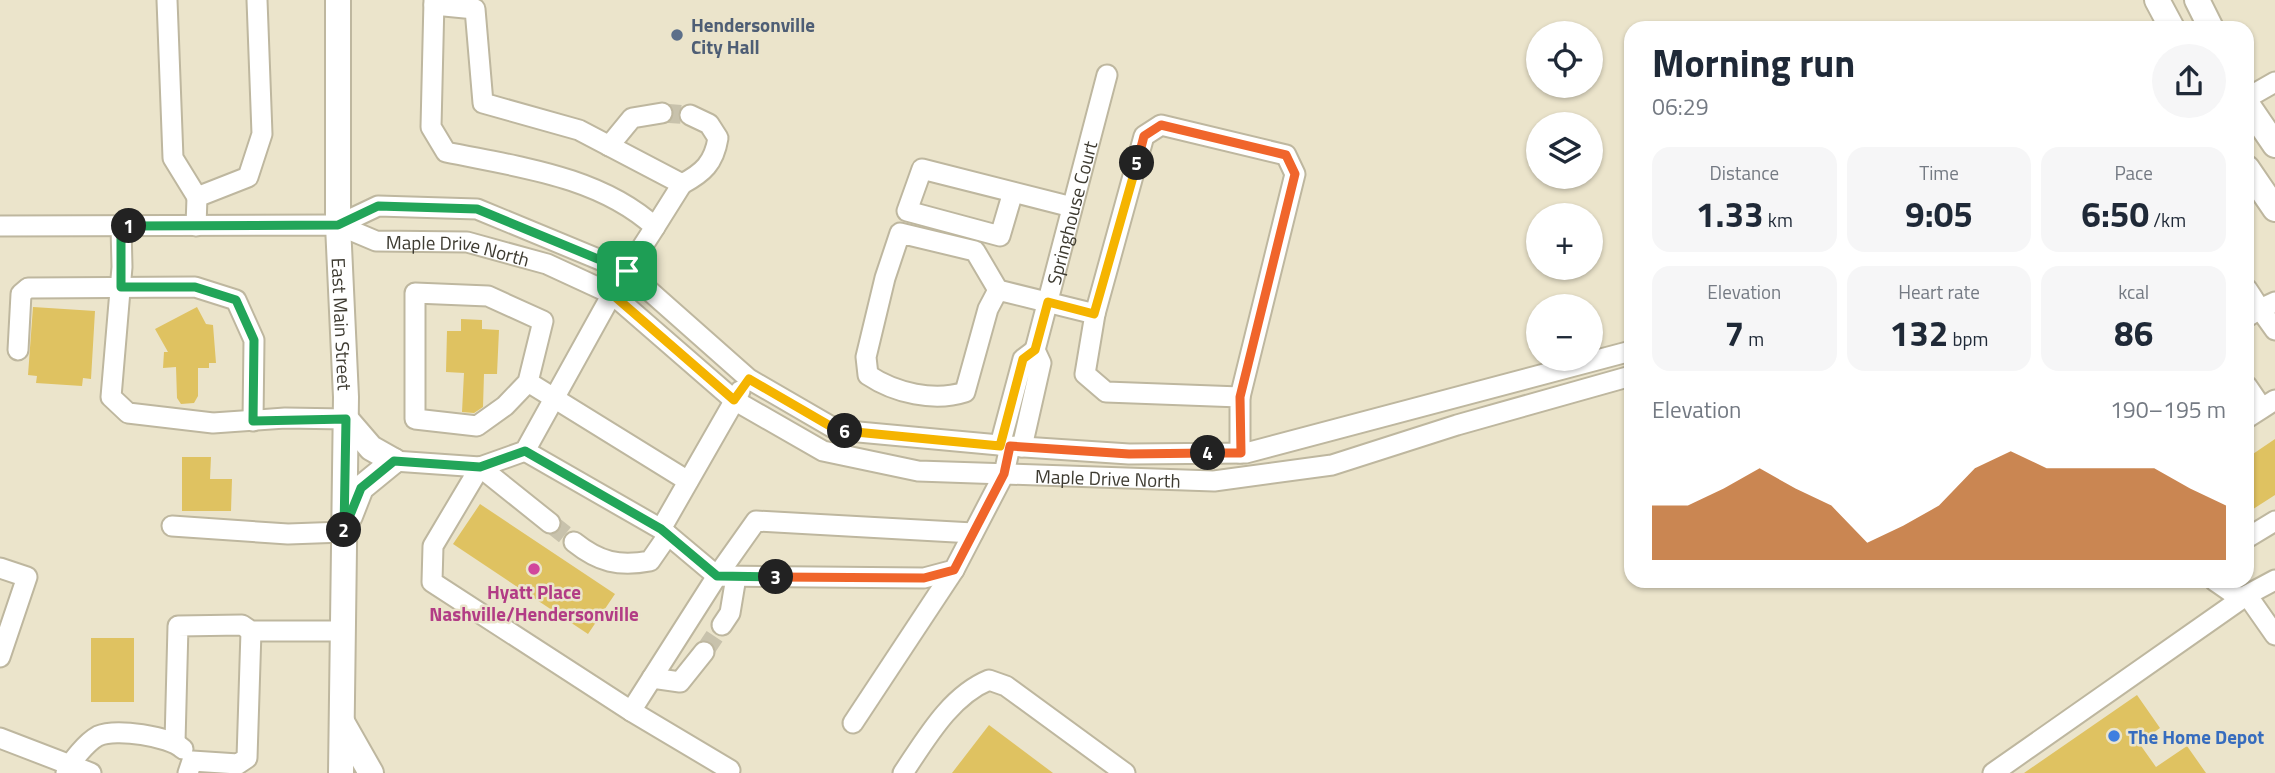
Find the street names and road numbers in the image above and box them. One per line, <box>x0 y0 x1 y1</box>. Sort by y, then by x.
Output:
street label: Springhouse Court <box>1038 137 1104 288</box>
street label: Maple Drive North <box>386 227 533 273</box>
street label: East Main Street <box>325 257 360 391</box>
street label: Maple Drive North <box>1035 460 1181 494</box>

